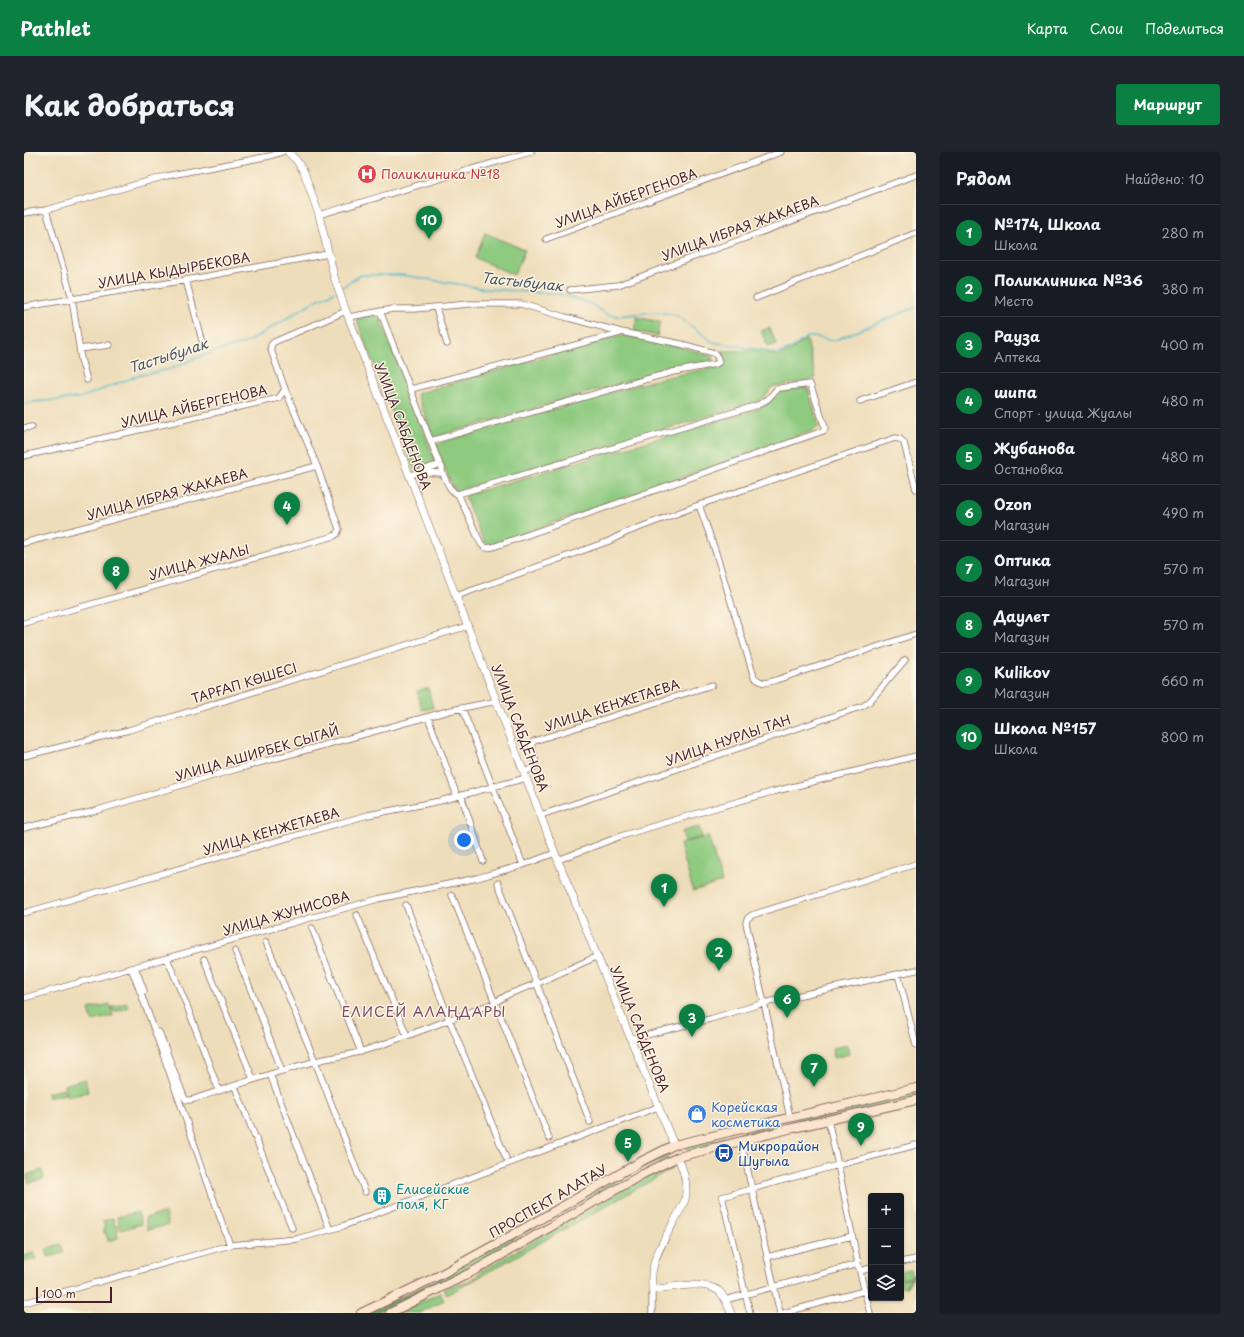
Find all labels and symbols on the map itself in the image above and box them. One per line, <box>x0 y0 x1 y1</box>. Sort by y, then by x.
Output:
hospital icon: Поликлиника №18 <box>356 163 378 185</box>
street label: УЛИЦА АЙБЕРГЕНОВА <box>552 163 699 232</box>
place label: Поликлиника №18 <box>381 164 500 183</box>
street label: УЛИЦА ИБРАЯ ЖАКАЕВА <box>659 190 821 265</box>
pin: 10 <box>416 206 442 239</box>
street label: УЛИЦА КЫДЫРБЕКОВА <box>97 247 251 292</box>
water label: Тастыбулак <box>480 267 566 296</box>
water label: Тастыбулак <box>125 332 212 378</box>
street label: УЛИЦА САБДЕНОВА <box>370 359 437 492</box>
street label: УЛИЦА АЙБЕРГЕНОВА <box>119 379 269 432</box>
street label: УЛИЦА ИБРАЯ ЖАКАЕВА <box>84 463 249 524</box>
pin: 4 <box>274 492 300 525</box>
street label: УЛИЦА ЖУАЛЫ <box>147 539 251 584</box>
pin: 8 <box>103 557 129 590</box>
street label: ТАРҒАП КӨШЕСІ <box>189 657 299 708</box>
street label: УЛИЦА САБДЕНОВА <box>487 661 554 794</box>
street label: УЛИЦА КЕНЖЕТАЕВА <box>542 674 682 735</box>
street label: УЛИЦА НУРЛЫ ТАН <box>663 709 793 770</box>
street label: УЛИЦА АШИРБЕК СЫГАЙ <box>173 720 341 785</box>
street label: УЛИЦА КЕНЖЕТАЕВА <box>201 802 341 859</box>
your location <box>454 830 474 850</box>
pin: 1 <box>651 874 677 907</box>
street label: УЛИЦА ЖУНИСОВА <box>220 885 351 940</box>
pin: 2 <box>706 938 732 971</box>
street label: УЛИЦА САБДЕНОВА <box>606 963 675 1095</box>
pin: 6 <box>774 985 800 1018</box>
district label: ЕЛИСЕЙ АЛАҢДАРЫ <box>341 1001 507 1022</box>
pin: 3 <box>679 1004 705 1037</box>
pin: 7 <box>801 1054 827 1087</box>
place label: Корейская косметика <box>711 1097 781 1131</box>
shop icon: Корейская косметика <box>686 1103 708 1125</box>
pin: 9 <box>848 1113 874 1146</box>
pin: 5 <box>615 1129 641 1162</box>
place label: Микрорайон Шугыла <box>738 1136 819 1170</box>
bus stop icon: Микрорайон Шугыла <box>713 1142 735 1164</box>
street label: ПРОСПЕКТ АЛАТАУ <box>485 1159 611 1242</box>
place label: Елисейские поля, КГ <box>396 1179 470 1213</box>
building icon: Елисейские поля, КГ <box>371 1185 393 1207</box>
scale bar <box>36 1285 112 1304</box>

